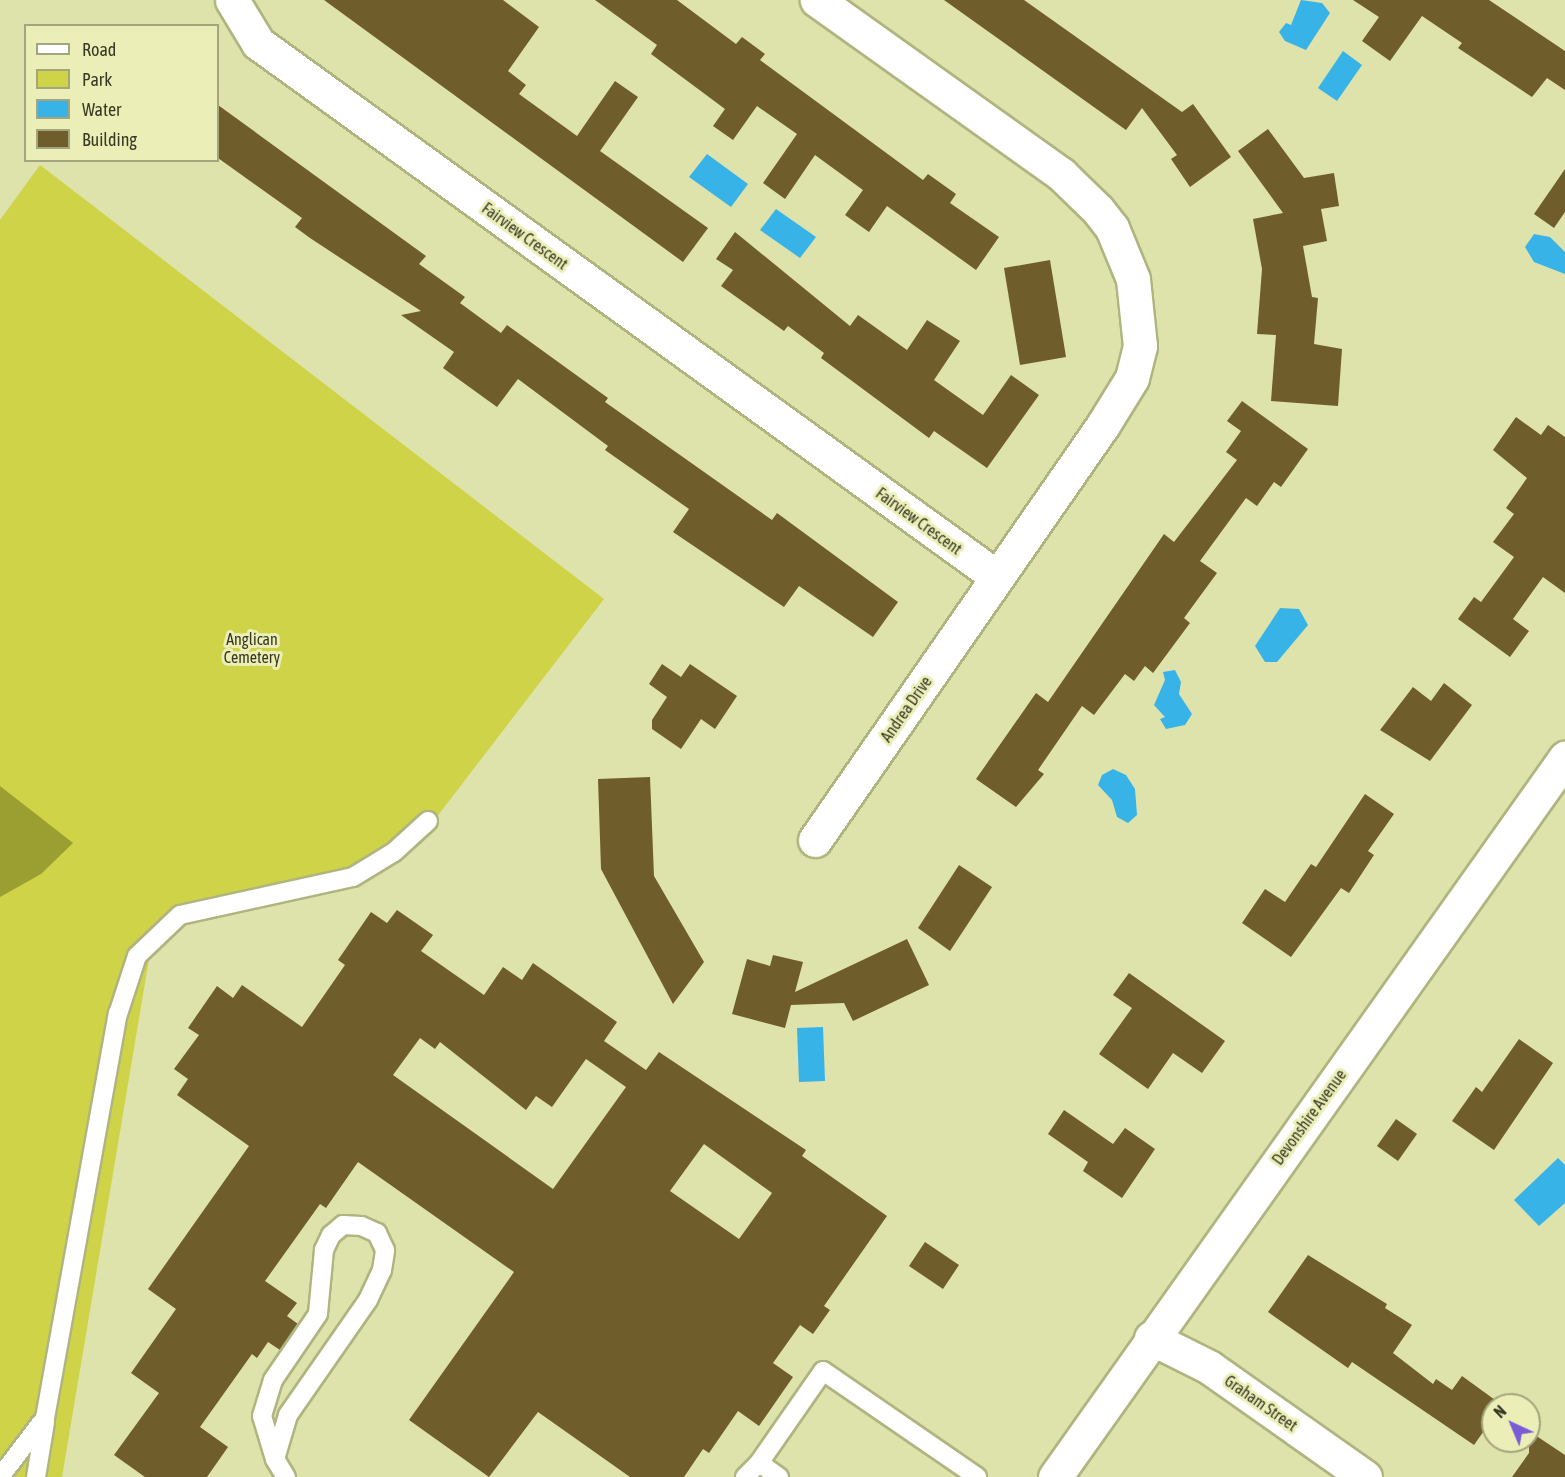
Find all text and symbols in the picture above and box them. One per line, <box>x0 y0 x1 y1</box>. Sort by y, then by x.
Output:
legend <box>24 24 219 162</box>
text: Road <box>82 39 116 60</box>
text: Park <box>82 69 112 90</box>
text: Water <box>82 99 121 120</box>
text: Building <box>82 129 137 150</box>
street label: Fairview Crescent <box>478 198 572 274</box>
street label: Fairview Crescent <box>872 483 966 559</box>
park label: Anglican Cemetery <box>224 629 280 667</box>
street label: Andrea Drive <box>876 672 936 746</box>
street label: Devonshire Avenue <box>1268 1066 1350 1168</box>
street label: Graham Street <box>1221 1371 1301 1435</box>
north arrow <box>1481 1393 1541 1453</box>
text: N <box>1490 1402 1510 1421</box>

